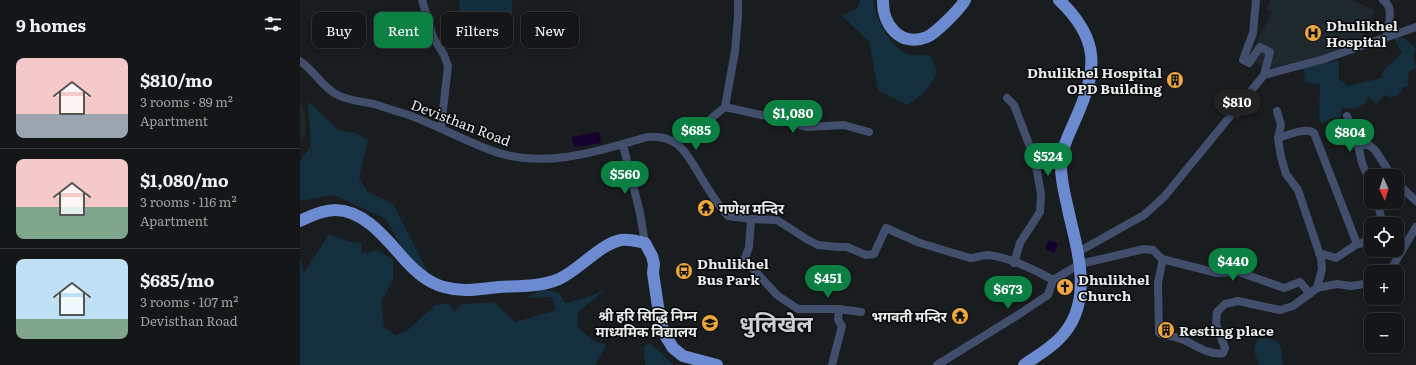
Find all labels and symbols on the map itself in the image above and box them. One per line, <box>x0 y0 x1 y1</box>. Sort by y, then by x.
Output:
place label: Dhulikhel Hospital <box>1326 15 1398 51</box>
hospital icon: Dhulikhel Hospital <box>1303 23 1323 43</box>
place label: Dhulikhel Hospital OPD Building <box>1027 62 1163 98</box>
building icon: Dhulikhel Hospital OPD Building <box>1165 70 1185 90</box>
pin: $810 <box>1213 89 1261 123</box>
street label: Devisthan Road <box>408 94 514 150</box>
pin: $1,080 <box>760 100 826 134</box>
pin: $685 <box>672 117 720 151</box>
pin: $804 <box>1326 119 1374 153</box>
pin: $524 <box>1024 143 1072 177</box>
pin: $560 <box>601 161 649 195</box>
north arrow <box>1364 169 1404 209</box>
temple icon: गणेश मन्दिर <box>696 198 716 218</box>
place label: गणेश मन्दिर <box>719 198 785 218</box>
pin: $440 <box>1209 248 1257 282</box>
place label: Dhulikhel Bus Park <box>697 253 769 289</box>
bus stop icon: Dhulikhel Bus Park <box>674 261 694 281</box>
pin: $451 <box>804 265 852 299</box>
place label: Dhulikhel Church <box>1078 269 1150 305</box>
pin: $673 <box>984 276 1032 310</box>
church icon: Dhulikhel Church <box>1055 277 1075 297</box>
place label: श्री हरि सिद्धि निम्न माध्यमिक विद्यालय <box>596 305 698 341</box>
district label: धुलिखेल <box>739 306 813 339</box>
place label: भगवती मन्दिर <box>871 306 948 326</box>
temple icon: भगवती मन्दिर <box>950 306 970 326</box>
school or university icon: श्री हरि सिद्धि निम्न माध्यमिक विद्यालय <box>700 313 720 333</box>
building icon: Resting place <box>1156 320 1176 340</box>
place label: Resting place <box>1179 320 1274 340</box>

